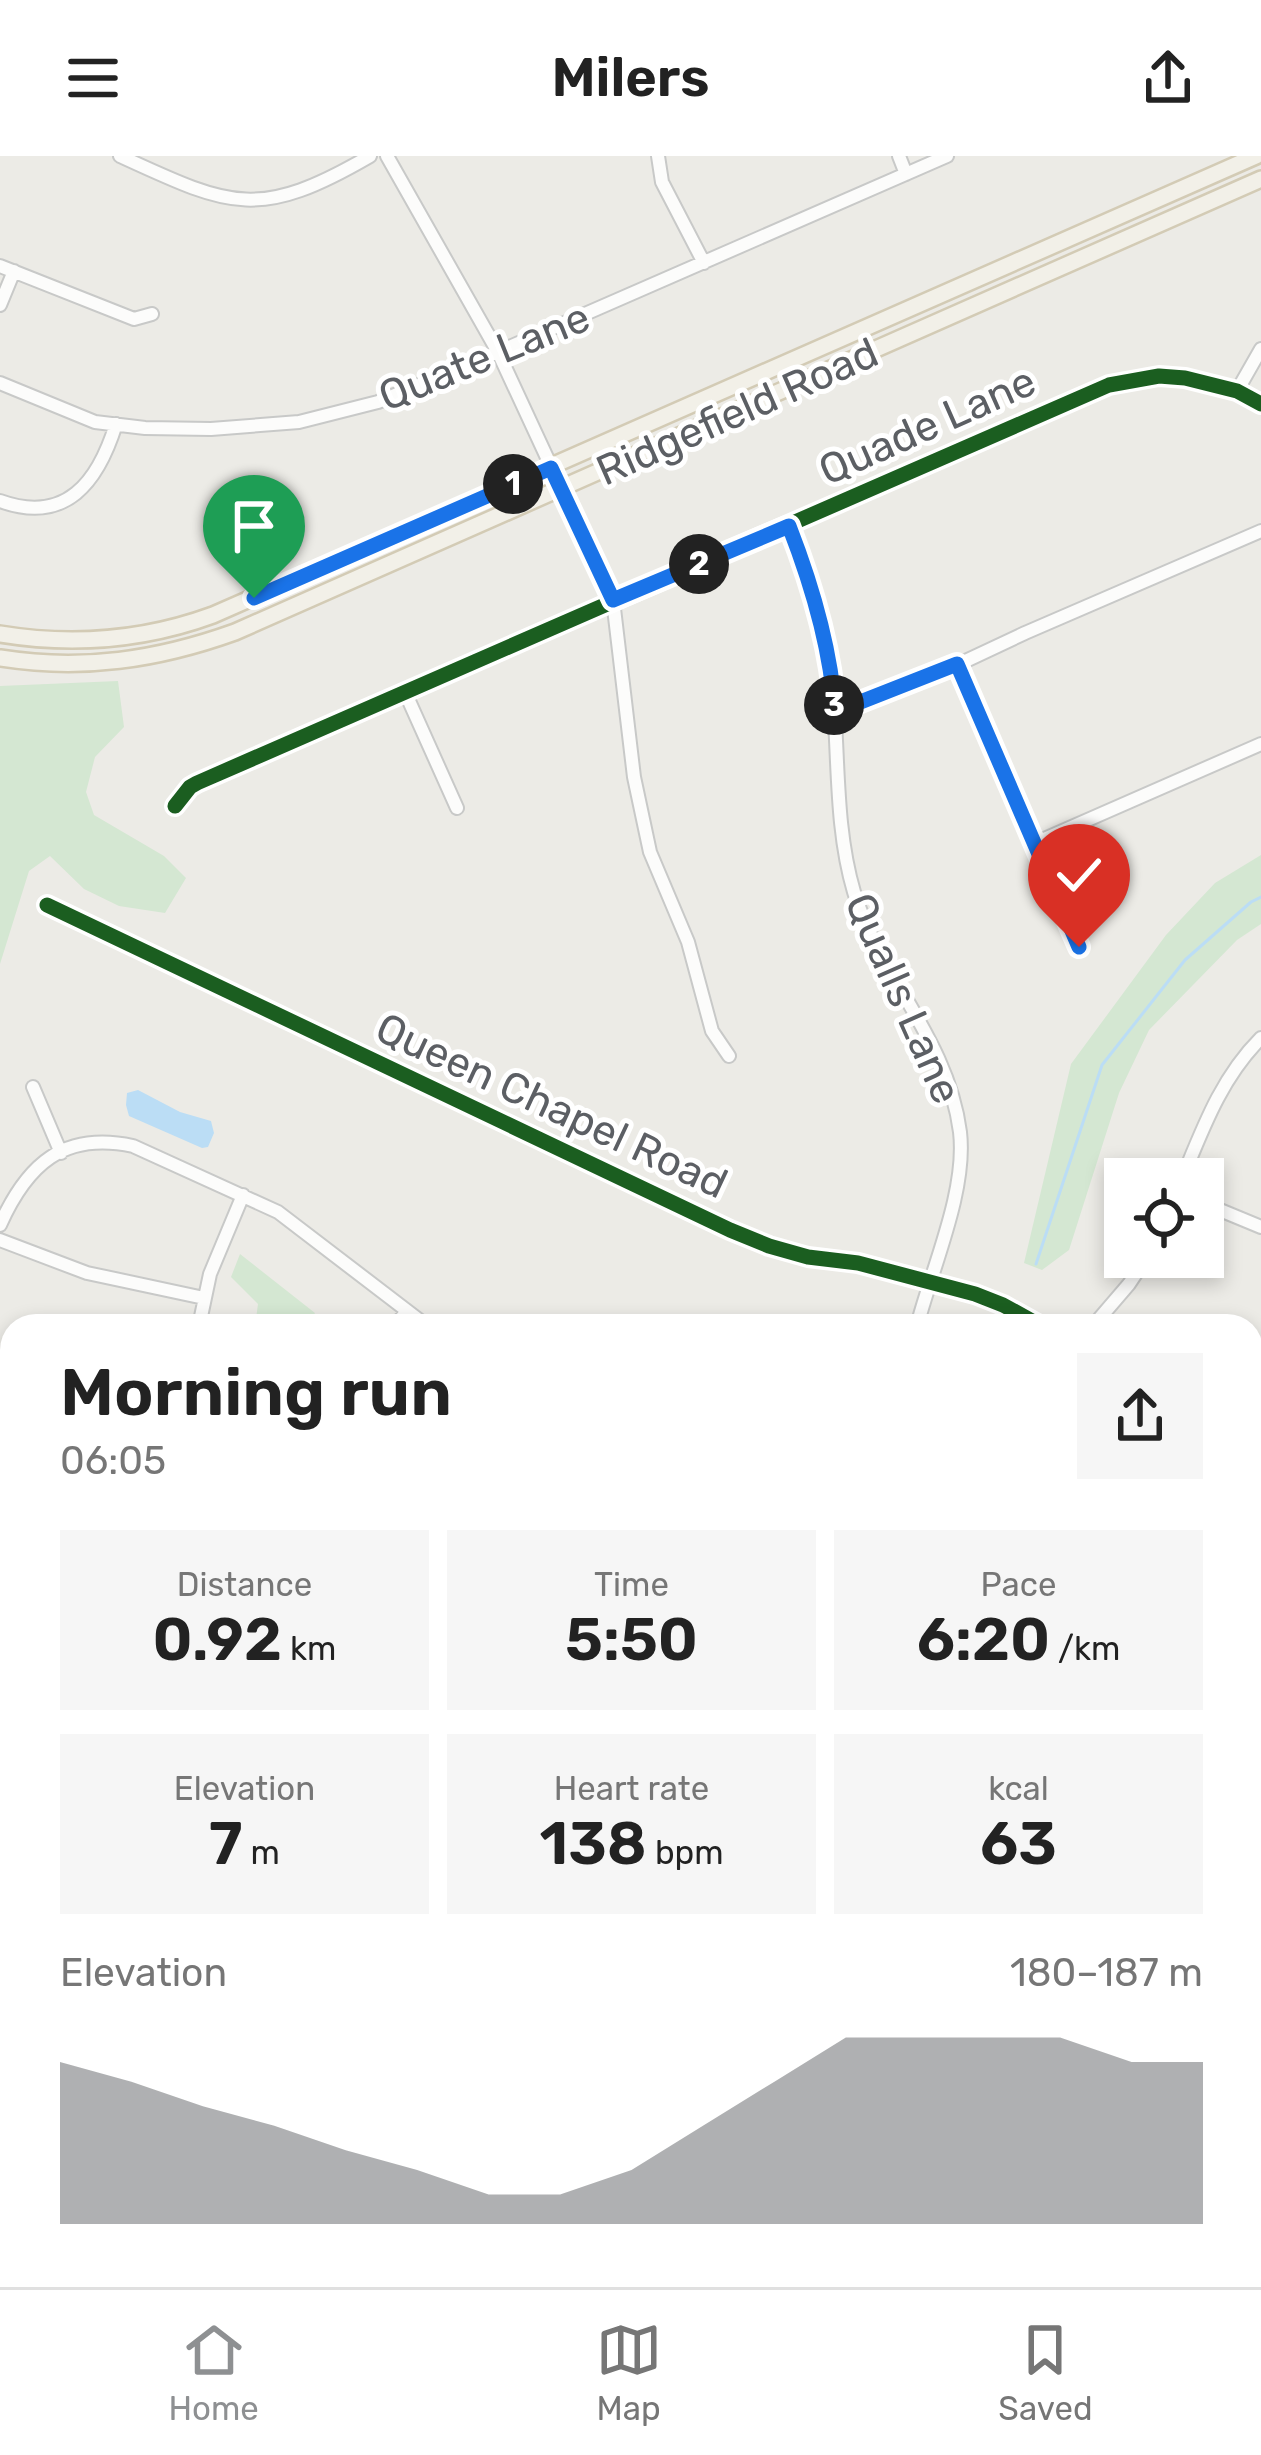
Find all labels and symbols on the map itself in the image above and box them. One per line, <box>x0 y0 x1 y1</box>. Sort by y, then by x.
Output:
street label: Quate Lane <box>372 292 597 422</box>
street label: Ridgefield Road <box>589 328 886 496</box>
street label: Quade Lane <box>811 356 1043 496</box>
pin: 1 <box>483 454 543 514</box>
pin <box>203 475 305 598</box>
pin: 2 <box>669 534 729 594</box>
pin: 3 <box>804 675 864 735</box>
pin <box>1028 824 1130 947</box>
street label: Qualls Lane <box>835 886 972 1111</box>
street label: Queen Chapel Road <box>368 1003 735 1209</box>

